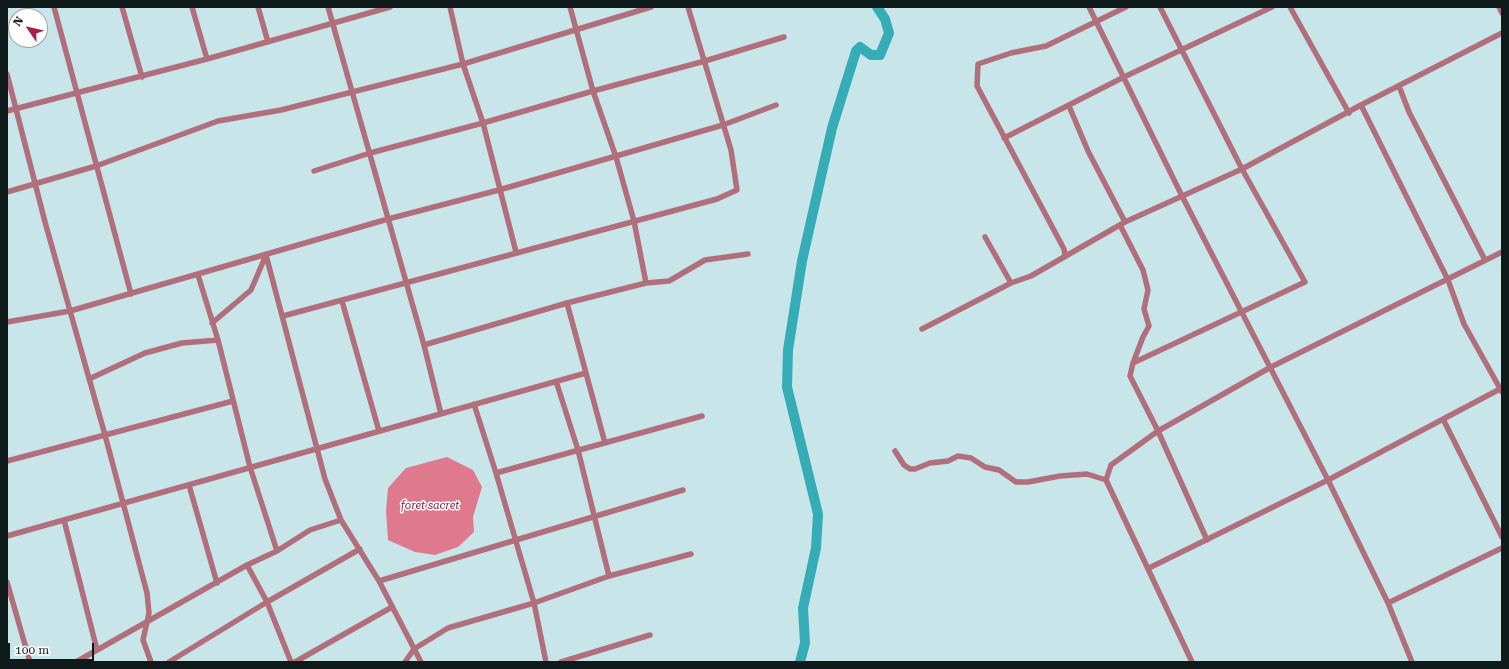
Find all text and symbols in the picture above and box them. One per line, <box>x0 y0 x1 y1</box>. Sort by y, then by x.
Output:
north arrow <box>8 8 48 48</box>
text: N <box>11 14 26 29</box>
park label: foret sacret <box>401 499 459 513</box>
scale bar <box>10 635 96 661</box>
text: 100 m <box>15 643 49 657</box>

